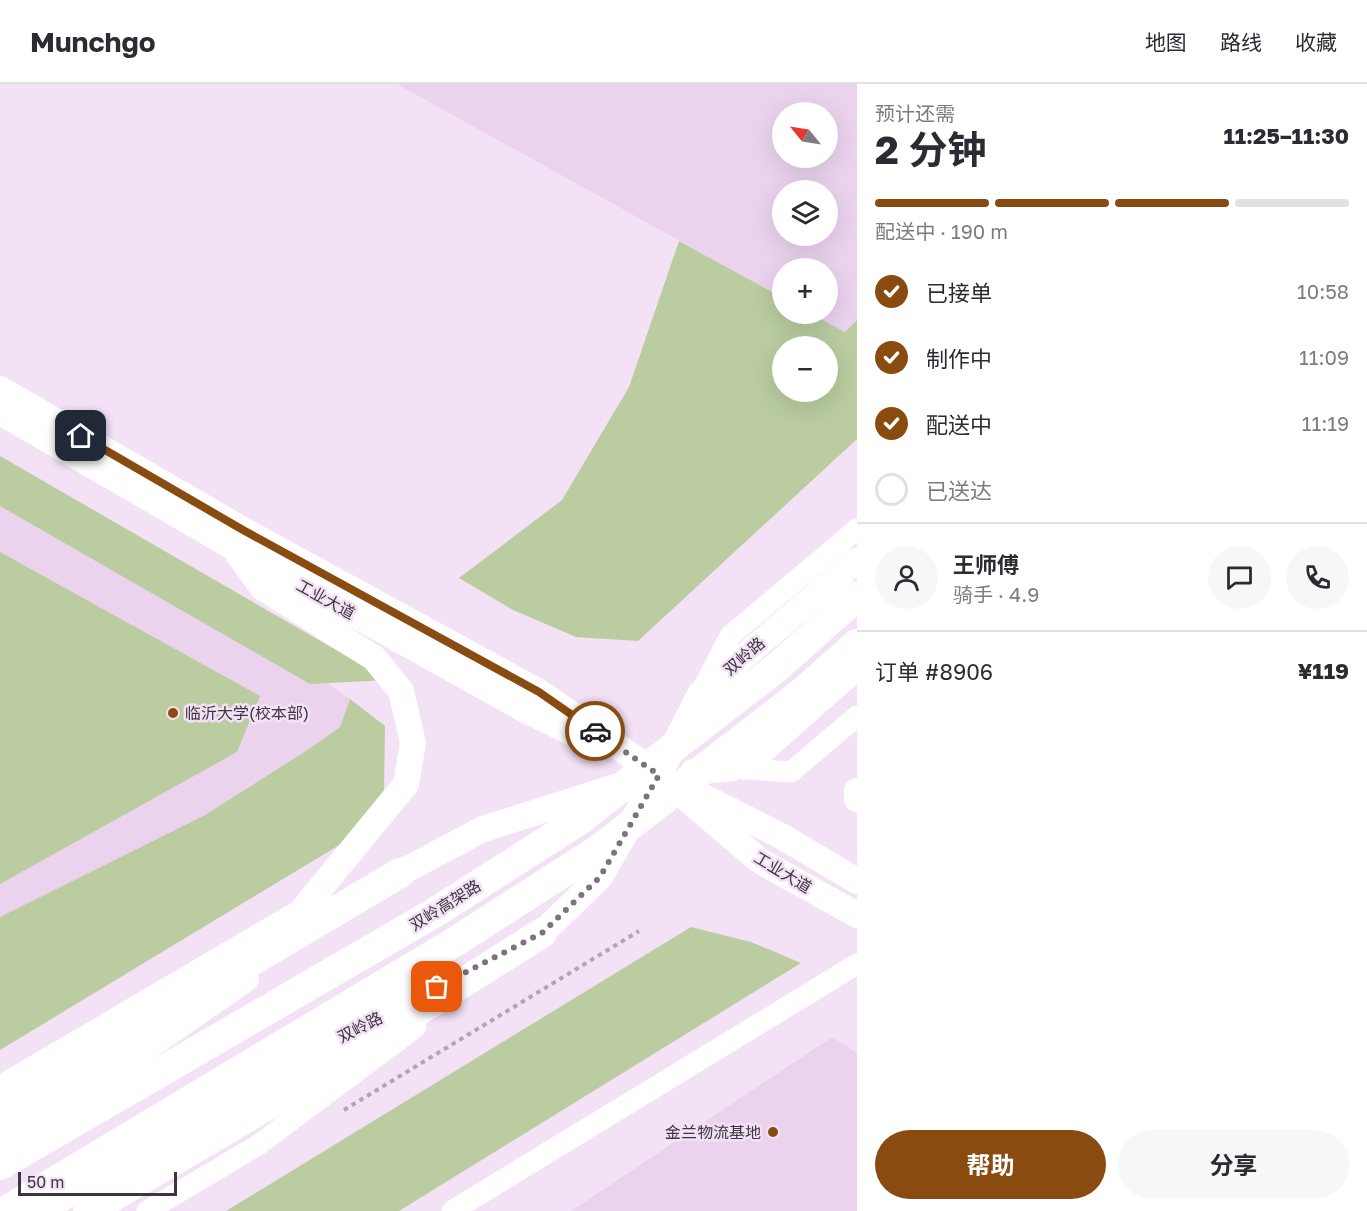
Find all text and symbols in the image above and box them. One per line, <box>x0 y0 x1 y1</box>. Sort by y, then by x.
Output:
text: Munchgo <box>30 25 156 58</box>
text: 地图 <box>1145 29 1187 55</box>
text: 路线 <box>1220 29 1262 55</box>
text: 收藏 <box>1295 29 1337 55</box>
text: 预计还需 <box>875 101 955 125</box>
north arrow <box>772 102 838 168</box>
map controls <box>772 102 838 402</box>
text: 11:25–11:30 <box>1223 122 1349 149</box>
text: 2 分钟 <box>875 126 987 173</box>
button: layers <box>772 180 838 246</box>
text: 配送中 · 190 m <box>875 219 1008 243</box>
button: + <box>772 258 838 324</box>
icon: check <box>875 275 908 308</box>
text: 已接单 <box>926 279 992 306</box>
text: 10:58 <box>1297 279 1349 303</box>
button: − <box>772 336 838 402</box>
icon: check <box>875 341 908 374</box>
text: 制作中 <box>926 345 992 372</box>
text: 11:09 <box>1299 345 1349 369</box>
icon: check <box>875 407 908 440</box>
pin <box>55 410 106 461</box>
text: 配送中 <box>926 411 992 438</box>
text: 11:19 <box>1302 411 1349 435</box>
icon: home <box>64 419 97 452</box>
text: 已送达 <box>926 477 992 504</box>
button: person <box>875 546 938 609</box>
button: chat <box>1208 546 1271 609</box>
button: phone <box>1286 546 1349 609</box>
text: 王师傅 <box>953 551 1019 578</box>
street label: 工业大道 <box>293 575 359 623</box>
text: 骑手 · 4.9 <box>953 582 1039 606</box>
street label: 双岭路 <box>719 633 769 679</box>
text: ¥119 <box>1298 657 1349 684</box>
text: 订单 #8906 <box>875 658 993 685</box>
courier <box>565 701 625 761</box>
place label: 临沂大学(校本部) <box>185 703 309 723</box>
marker: 临沂大学(校本部) <box>166 706 180 720</box>
icon: car <box>579 715 612 748</box>
street label: 工业大道 <box>750 847 816 897</box>
street label: 双岭高架路 <box>406 875 484 935</box>
pin <box>411 961 462 1012</box>
icon: bag <box>420 970 453 1003</box>
street label: 双岭路 <box>334 1007 386 1047</box>
place label: 金兰物流基地 <box>665 1122 761 1142</box>
marker: 金兰物流基地 <box>766 1125 780 1139</box>
button: 帮助 <box>875 1130 1106 1199</box>
button: 分享 <box>1118 1130 1349 1199</box>
scale bar <box>18 1169 177 1196</box>
text: 50 m <box>27 1172 64 1192</box>

